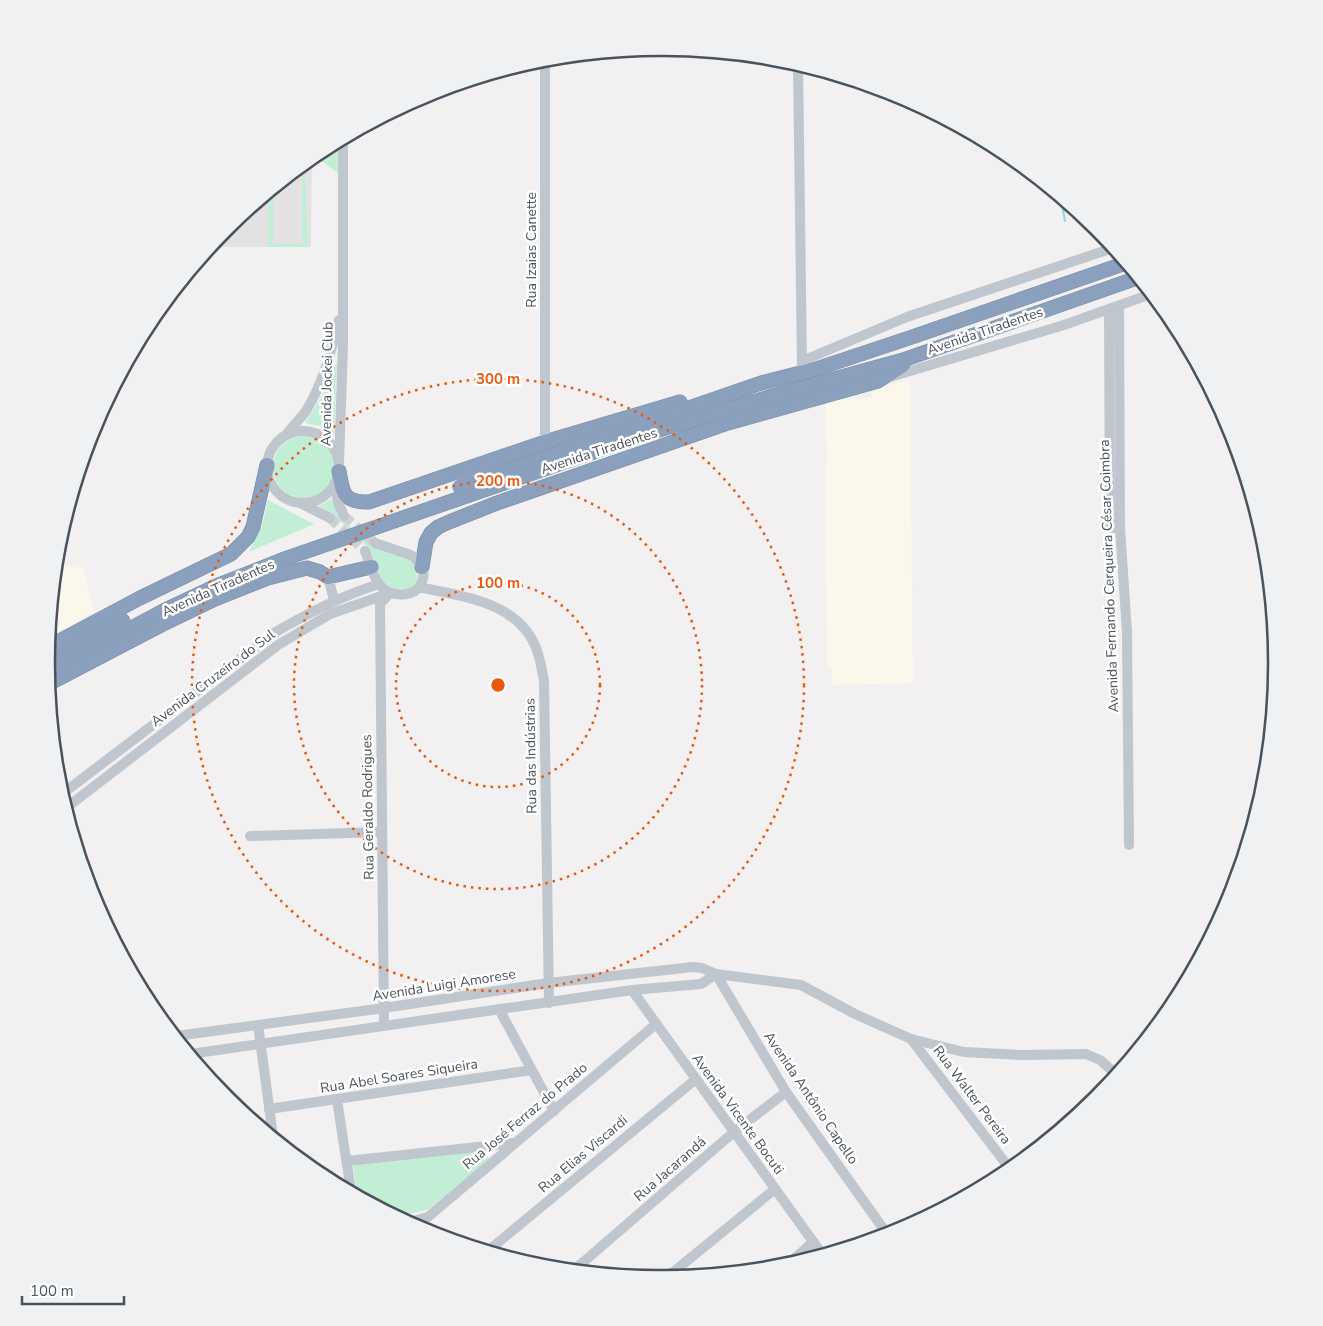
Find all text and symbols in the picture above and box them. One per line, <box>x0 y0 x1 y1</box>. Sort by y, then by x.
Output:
street label: Rua Izaias Canette <box>522 192 541 308</box>
street label: Avenida Tiradentes <box>925 302 1046 360</box>
street label: Avenida Jockei Club <box>316 322 338 446</box>
text: 300 m <box>476 369 520 389</box>
street label: Avenida Tiradentes <box>538 423 660 479</box>
street label: Avenida Fernando Cerqueira César Coimbra <box>1095 439 1123 713</box>
text: 200 m <box>476 471 520 491</box>
street label: Avenida Tiradentes <box>159 555 278 621</box>
text: 100 m <box>476 573 520 593</box>
street label: Avenida Cruzeiro do Sul <box>147 625 280 731</box>
centre of rings <box>489 676 507 694</box>
street label: Rua das Indústrias <box>520 698 542 814</box>
street label: Rua Geraldo Rodrigues <box>357 734 379 880</box>
street label: Avenida Luigi Amorese <box>371 964 517 1006</box>
street label: Avenida Antônio Capello <box>759 1028 863 1168</box>
street label: Rua Walter Pereira <box>929 1042 1015 1148</box>
street label: Avenida Vicente Bocuti <box>688 1050 788 1178</box>
street label: Rua Abel Soares Siqueira <box>319 1054 479 1098</box>
street label: Rua José Ferraz do Prado <box>459 1058 591 1174</box>
street label: Rua Elias Viscardi <box>534 1111 632 1197</box>
street label: Rua Jacarandá <box>630 1132 710 1206</box>
scale bar <box>22 1274 125 1306</box>
text: 100 m <box>30 1281 74 1301</box>

